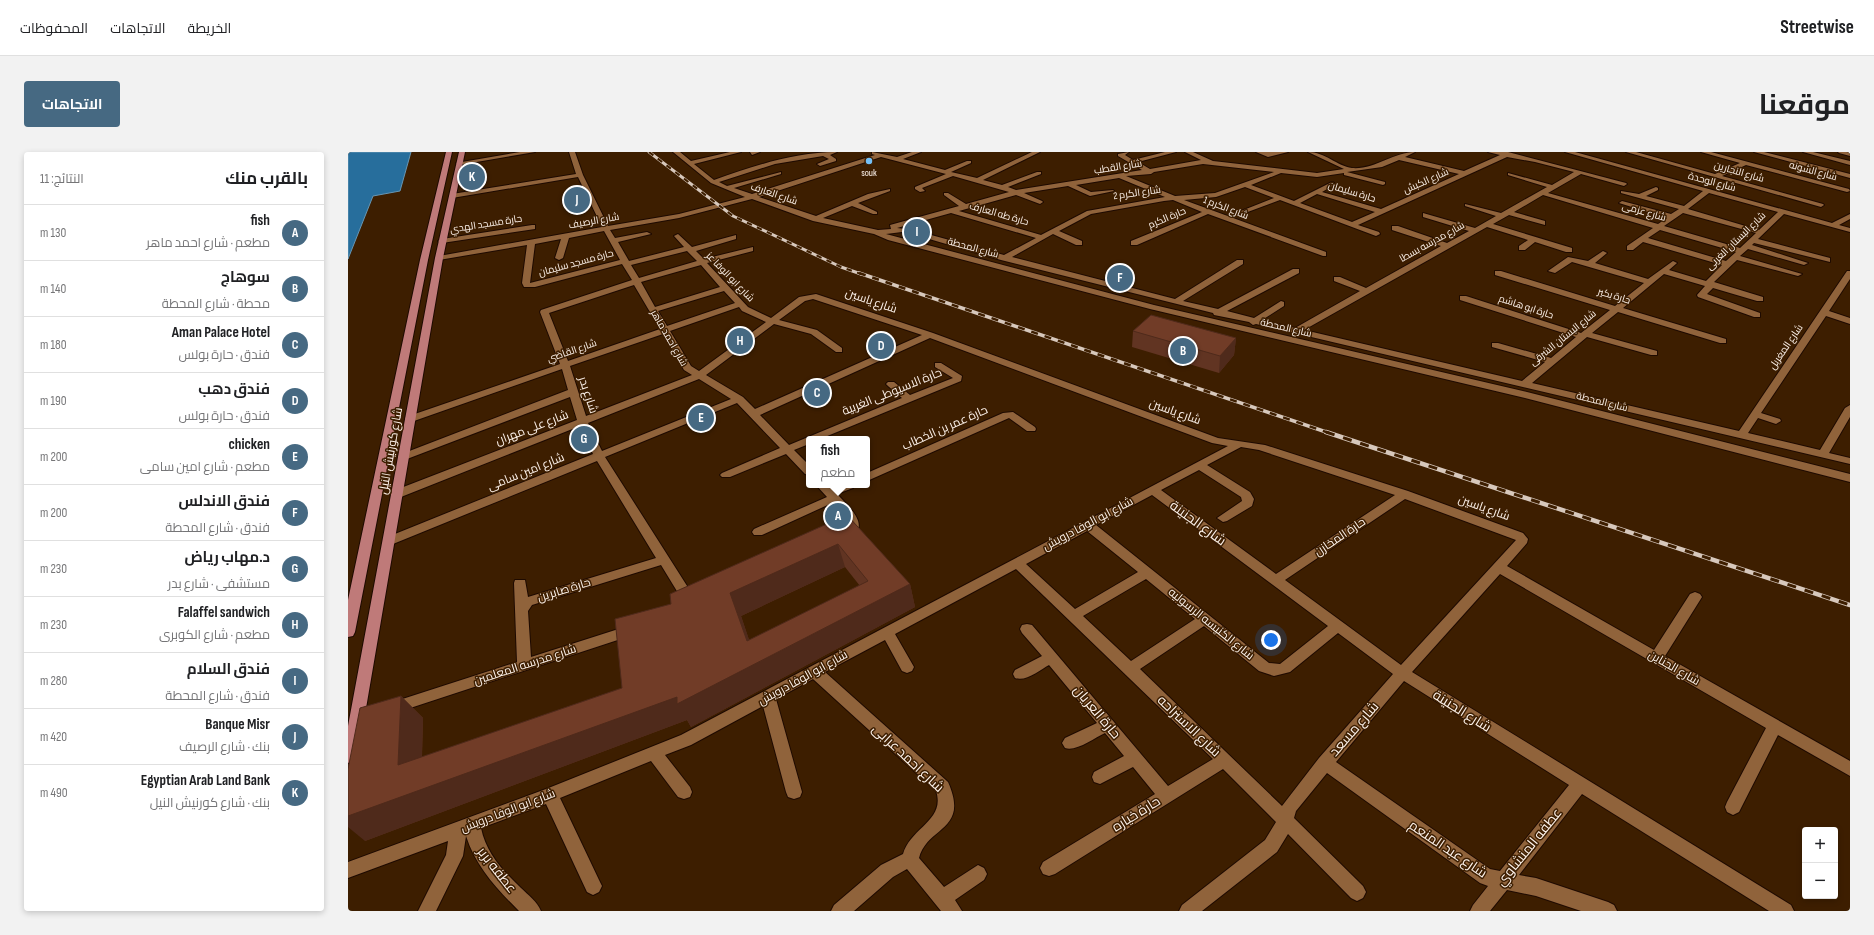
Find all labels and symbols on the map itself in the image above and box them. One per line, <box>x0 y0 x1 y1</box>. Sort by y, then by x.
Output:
marker: souk <box>864 156 874 166</box>
street label: شارع القطب <box>1093 157 1143 177</box>
street label: شارع النجارين <box>1713 159 1765 185</box>
street label: شارع الشونه <box>1788 159 1838 183</box>
pin: K <box>459 162 485 192</box>
street label: شارع الكبش <box>1401 166 1451 196</box>
place label: souk <box>861 167 877 179</box>
street label: شارع الوحدة <box>1687 170 1737 194</box>
street label: حارة سليمان <box>1327 179 1377 205</box>
street label: شارع العارف <box>749 180 799 208</box>
street label: شارع الكرم 2 <box>1112 184 1162 203</box>
pin: J <box>564 185 590 215</box>
street label: شارع الكرم 1 <box>1201 194 1250 223</box>
street label: حارة طه العارف <box>968 200 1030 228</box>
street label: شارع عزمى <box>1621 200 1667 224</box>
street label: حارة الكرم <box>1146 205 1188 232</box>
street label: شارع البستان الغربى <box>1704 209 1768 273</box>
street label: شارع الرصيف <box>568 211 620 231</box>
street label: حارة مسجد الهدي <box>449 212 523 237</box>
pin: I <box>904 217 930 247</box>
street label: شارع مدرسه بسطا <box>1397 219 1467 265</box>
street label: شارع المحطة <box>946 235 1000 261</box>
street label: حارة مسجد سليمان <box>537 247 615 279</box>
street label: شارع ابو الوفا عز <box>703 249 757 304</box>
pin: F <box>1107 263 1133 293</box>
street label: شارع ياسين <box>843 285 899 317</box>
street label: حارة بكير <box>1595 285 1632 307</box>
street label: حارة ابو هاشم <box>1497 292 1555 322</box>
street label: شارع احمد ماهر <box>647 307 690 368</box>
street label: شارع البستان الشرقى <box>1527 308 1599 368</box>
street label: شارع المحطة <box>1259 316 1313 340</box>
street label: شارع المغربل <box>1766 322 1806 372</box>
pin: H <box>727 326 753 356</box>
pin: D <box>868 331 894 361</box>
pin: B <box>1170 336 1196 366</box>
street label: شارع القاضي <box>546 337 599 366</box>
street label: حارة الاسيوطى الغربية <box>840 365 944 419</box>
street label: شارع بدر <box>575 374 601 415</box>
pin: C <box>804 378 830 408</box>
street label: شارع المحطة <box>1575 390 1629 414</box>
street label: شارع ياسين <box>1147 396 1203 428</box>
street label: حارة عمر بن الخطاب <box>900 402 990 454</box>
pin: E <box>688 403 714 433</box>
street label: شارع كورنيش النيل <box>376 406 406 496</box>
street label: شارع على مهران <box>493 407 571 449</box>
pin: G <box>571 424 597 454</box>
street label: شارع امين سامى <box>485 450 567 494</box>
street label: شارع ياسين <box>1456 492 1512 524</box>
street label: شارع ابو الوفا درويش <box>1040 494 1136 554</box>
street label: شارع الجنينة <box>1166 497 1230 549</box>
pin: A <box>825 501 851 531</box>
street label: حارة المخازن <box>1311 514 1369 560</box>
street label: حارة صابرين <box>536 575 592 605</box>
street label: شارع الكنيسه الرسوليه <box>1165 585 1257 663</box>
your location <box>1261 630 1281 650</box>
street label: شارع مدرسه المعلمين <box>472 641 578 689</box>
street label: شارع ابو الوفا درويش <box>756 647 851 709</box>
street label: شارع الجناين <box>1645 647 1703 689</box>
street label: حارة العريان <box>1070 682 1124 742</box>
street label: شارع الجنينة <box>1430 686 1494 736</box>
street label: شارع الاستراحه <box>1154 692 1224 760</box>
street label: شارع مسعد <box>1326 698 1382 760</box>
street label: شارع احمد عرابى <box>868 720 948 796</box>
street label: شارع ابو الوفا درويش <box>458 786 558 836</box>
street label: حارة خياره <box>1109 793 1163 835</box>
street label: عطفه المنشاوي <box>1492 805 1568 891</box>
street label: شارع عبد المنعم <box>1405 817 1490 882</box>
street label: عطفه بربر <box>473 843 520 896</box>

